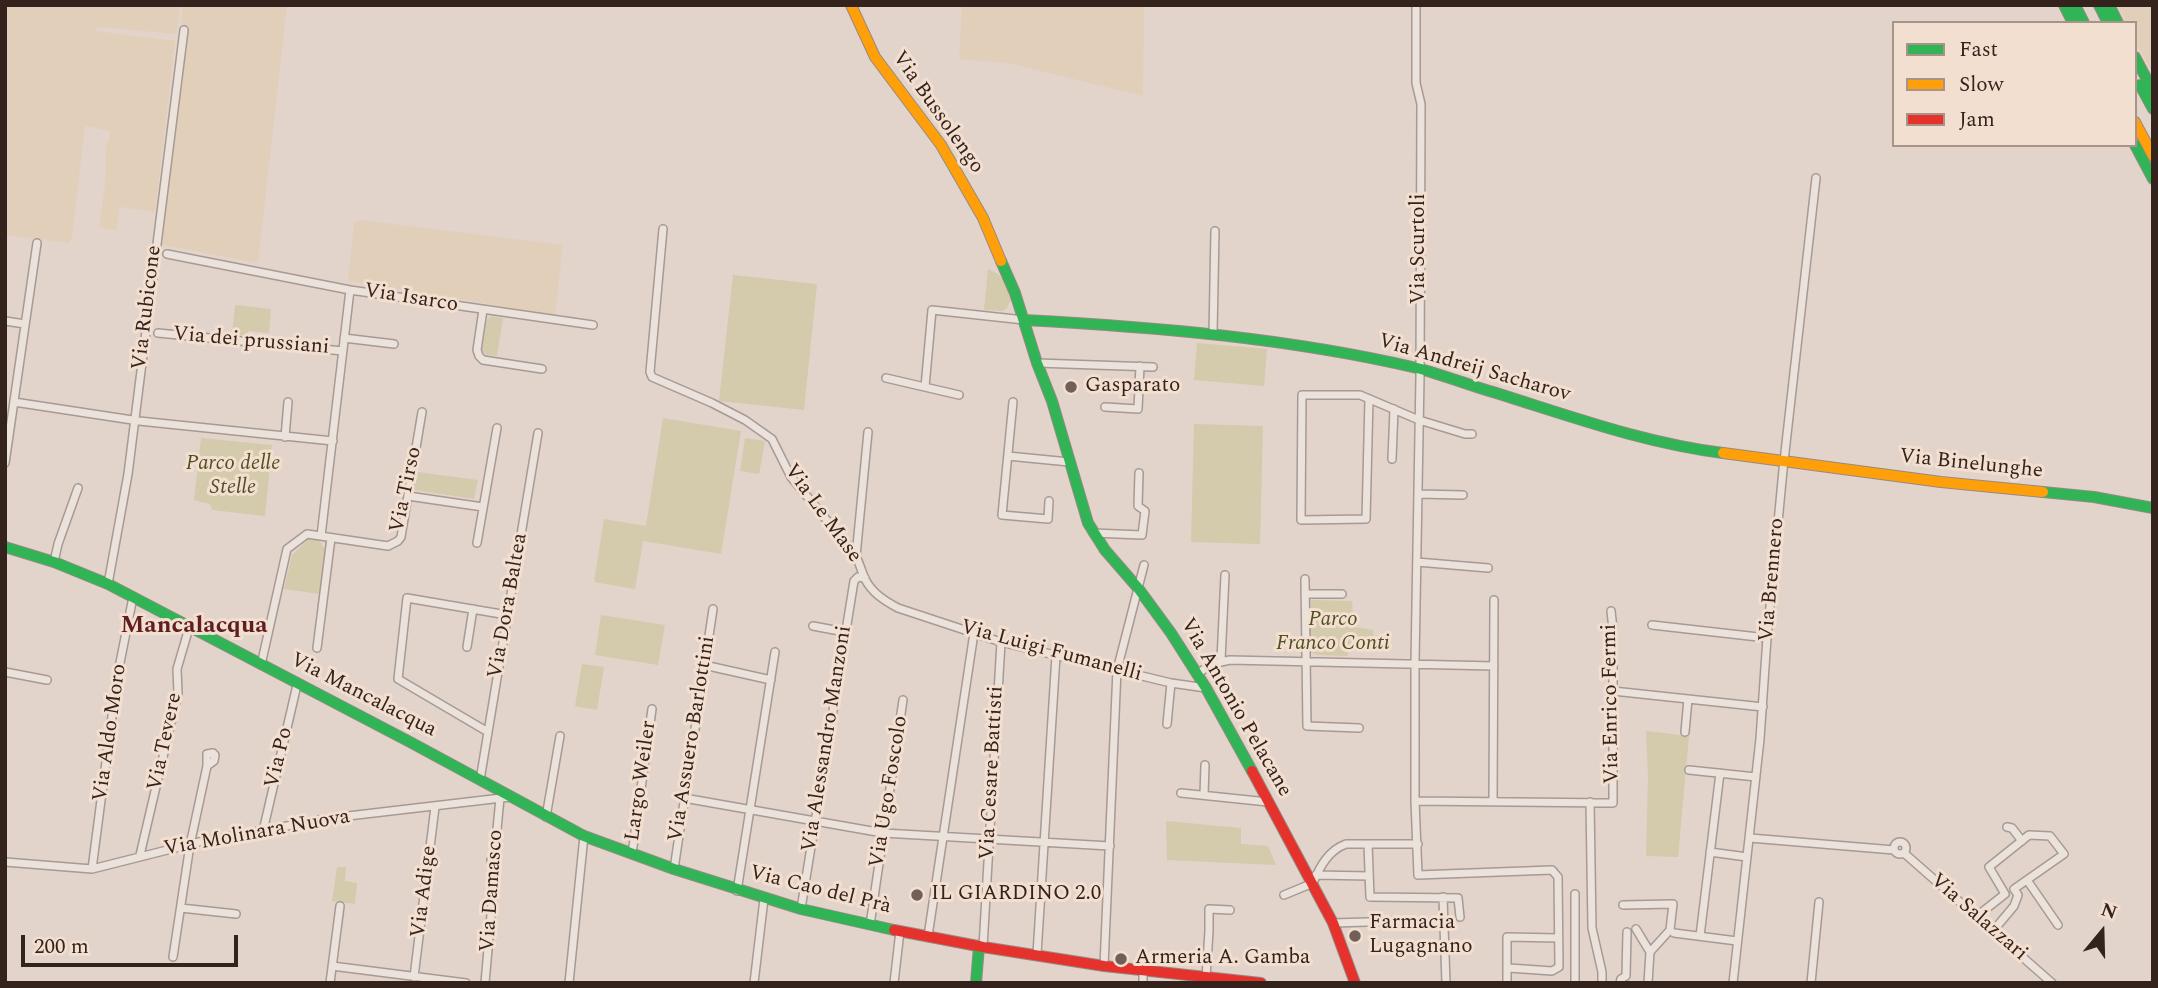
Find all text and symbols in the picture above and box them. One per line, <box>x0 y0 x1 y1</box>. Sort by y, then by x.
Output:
legend <box>1892 21 2137 147</box>
text: Fast <box>1959 34 1998 66</box>
street label: Via Bussolengo <box>886 47 988 179</box>
text: Slow <box>1959 69 2003 101</box>
text: Jam <box>1959 104 1995 136</box>
street label: Via Scurtoli <box>1407 194 1433 304</box>
street label: Via Rubicone <box>128 244 168 372</box>
street label: Via Isarco <box>362 279 460 319</box>
street label: Via dei prussiani <box>172 323 330 361</box>
street label: Via Andreij Sacharov <box>1375 330 1573 408</box>
place label: Gasparato <box>1085 374 1180 400</box>
marker: Gasparato <box>1063 379 1079 395</box>
street label: Via Tirso <box>386 445 428 535</box>
street label: Via Binelunghe <box>1898 445 2044 485</box>
park label: Parco delle Stelle <box>186 452 280 502</box>
street label: Via Le Mase <box>778 460 866 568</box>
street label: Via Brennero <box>1755 517 1791 643</box>
street label: Via Dora Baltea <box>484 531 534 681</box>
park label: Parco Franco Conti <box>1276 608 1390 658</box>
district label: Mancalacqua <box>120 613 268 641</box>
street label: Via Antonio Pelacane <box>1174 614 1296 802</box>
street label: Via Luigi Fumanelli <box>958 616 1144 688</box>
street label: Via Alessandro Manzoni <box>798 624 858 854</box>
street label: Via Enrico Fermi <box>1598 624 1626 784</box>
street label: Via Assuero Barlottini <box>664 634 722 844</box>
street label: Via Mancalacqua <box>286 648 440 744</box>
street label: Via Aldo Moro <box>89 663 133 803</box>
street label: Via Cesare Battisti <box>976 685 1010 861</box>
street label: Via Tevere <box>143 691 189 793</box>
street label: Via Ugo Foscolo <box>866 714 914 870</box>
street label: Largo Weiler <box>621 719 663 843</box>
street label: Via Po <box>261 725 299 791</box>
street label: Via Molinara Nuova <box>162 805 352 863</box>
street label: Via Damasco <box>476 829 510 953</box>
street label: Via Adige <box>407 844 443 940</box>
street label: Via Cao del Prà <box>747 861 893 921</box>
street label: Via Salazzari <box>1924 869 2032 967</box>
place label: IL GIARDINO 2.0 <box>931 882 1101 908</box>
marker: IL GIARDINO 2.0 <box>909 887 925 903</box>
text: N <box>2097 895 2121 928</box>
north arrow <box>2067 897 2137 967</box>
place label: Farmacia Lugagnano <box>1369 911 1473 961</box>
scale bar <box>24 922 242 966</box>
marker: Farmacia Lugagnano <box>1347 928 1363 944</box>
text: 200 m <box>34 931 89 963</box>
place label: Armeria A. Gamba <box>1135 946 1310 972</box>
marker: Armeria A. Gamba <box>1113 951 1129 967</box>

